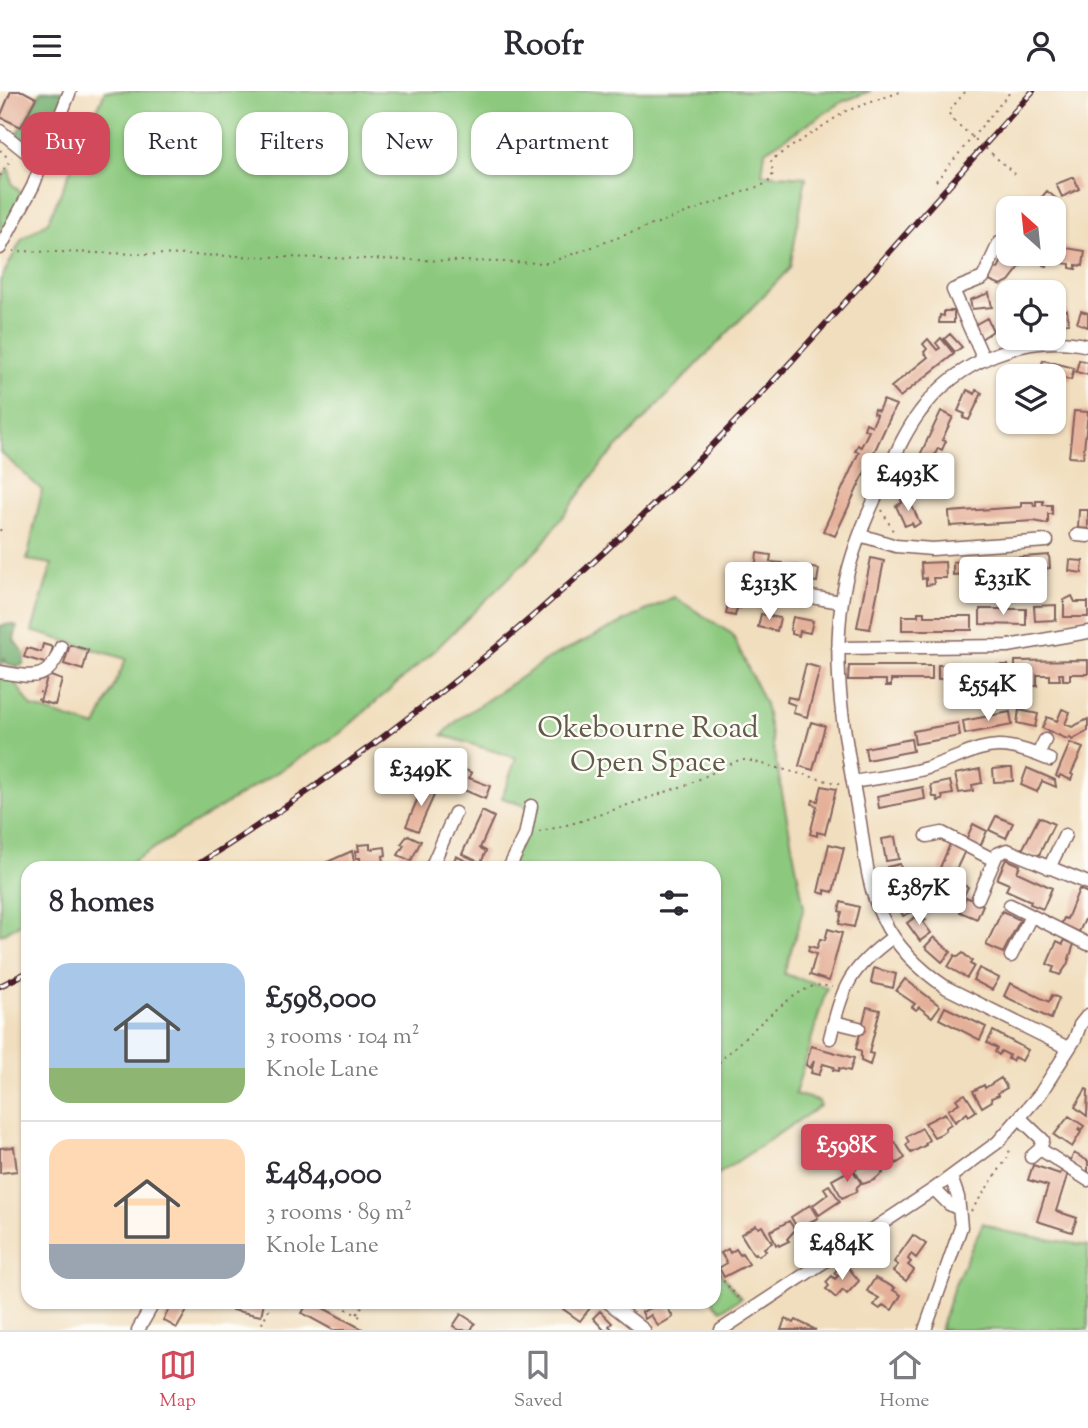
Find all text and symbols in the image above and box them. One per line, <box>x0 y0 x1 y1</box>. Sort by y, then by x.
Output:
text: Roofr <box>504 23 584 69</box>
icon: menu <box>28 27 66 65</box>
icon: person <box>1022 27 1060 65</box>
chip: Buy <box>21 112 110 175</box>
chip: Rent <box>124 112 222 175</box>
chip: Filters <box>236 112 348 175</box>
chip: New <box>362 112 457 175</box>
chip: Apartment <box>471 112 633 175</box>
north arrow <box>996 196 1066 266</box>
map controls <box>996 196 1066 434</box>
button: locate <box>996 280 1066 350</box>
button: layers <box>996 364 1066 434</box>
pin: £493K <box>859 453 957 513</box>
text: £493K <box>877 459 939 492</box>
pin: £331K <box>954 557 1052 617</box>
pin: £313K <box>720 563 818 622</box>
text: £331K <box>975 563 1031 596</box>
text: £313K <box>741 568 797 601</box>
pin: £554K <box>939 663 1037 723</box>
text: £554K <box>960 669 1017 702</box>
park label: Okebourne Road Open Space <box>537 708 759 785</box>
pin: £349K <box>372 749 470 808</box>
text: £349K <box>390 754 452 787</box>
pin: £387K <box>870 867 968 927</box>
text: £387K <box>888 873 950 906</box>
text: 8 homes <box>49 882 154 925</box>
icon: filters <box>655 884 693 922</box>
text: £598,000 <box>266 978 377 1021</box>
icon: home <box>105 991 189 1075</box>
text: 3 rooms · 104 m² <box>266 1021 420 1054</box>
text: Knole Lane <box>266 1054 379 1087</box>
pin: £598K <box>798 1125 896 1184</box>
text: £598K <box>817 1130 877 1163</box>
text: £484,000 <box>266 1154 382 1197</box>
icon: home <box>105 1167 189 1251</box>
text: 3 rooms · 89 m² <box>266 1197 412 1230</box>
pin: £484K <box>793 1223 891 1282</box>
text: £484K <box>810 1228 874 1261</box>
text: Knole Lane <box>266 1230 379 1263</box>
tab: Map <box>159 1346 197 1415</box>
tab: Saved <box>514 1346 562 1415</box>
tab: Home <box>880 1346 929 1415</box>

